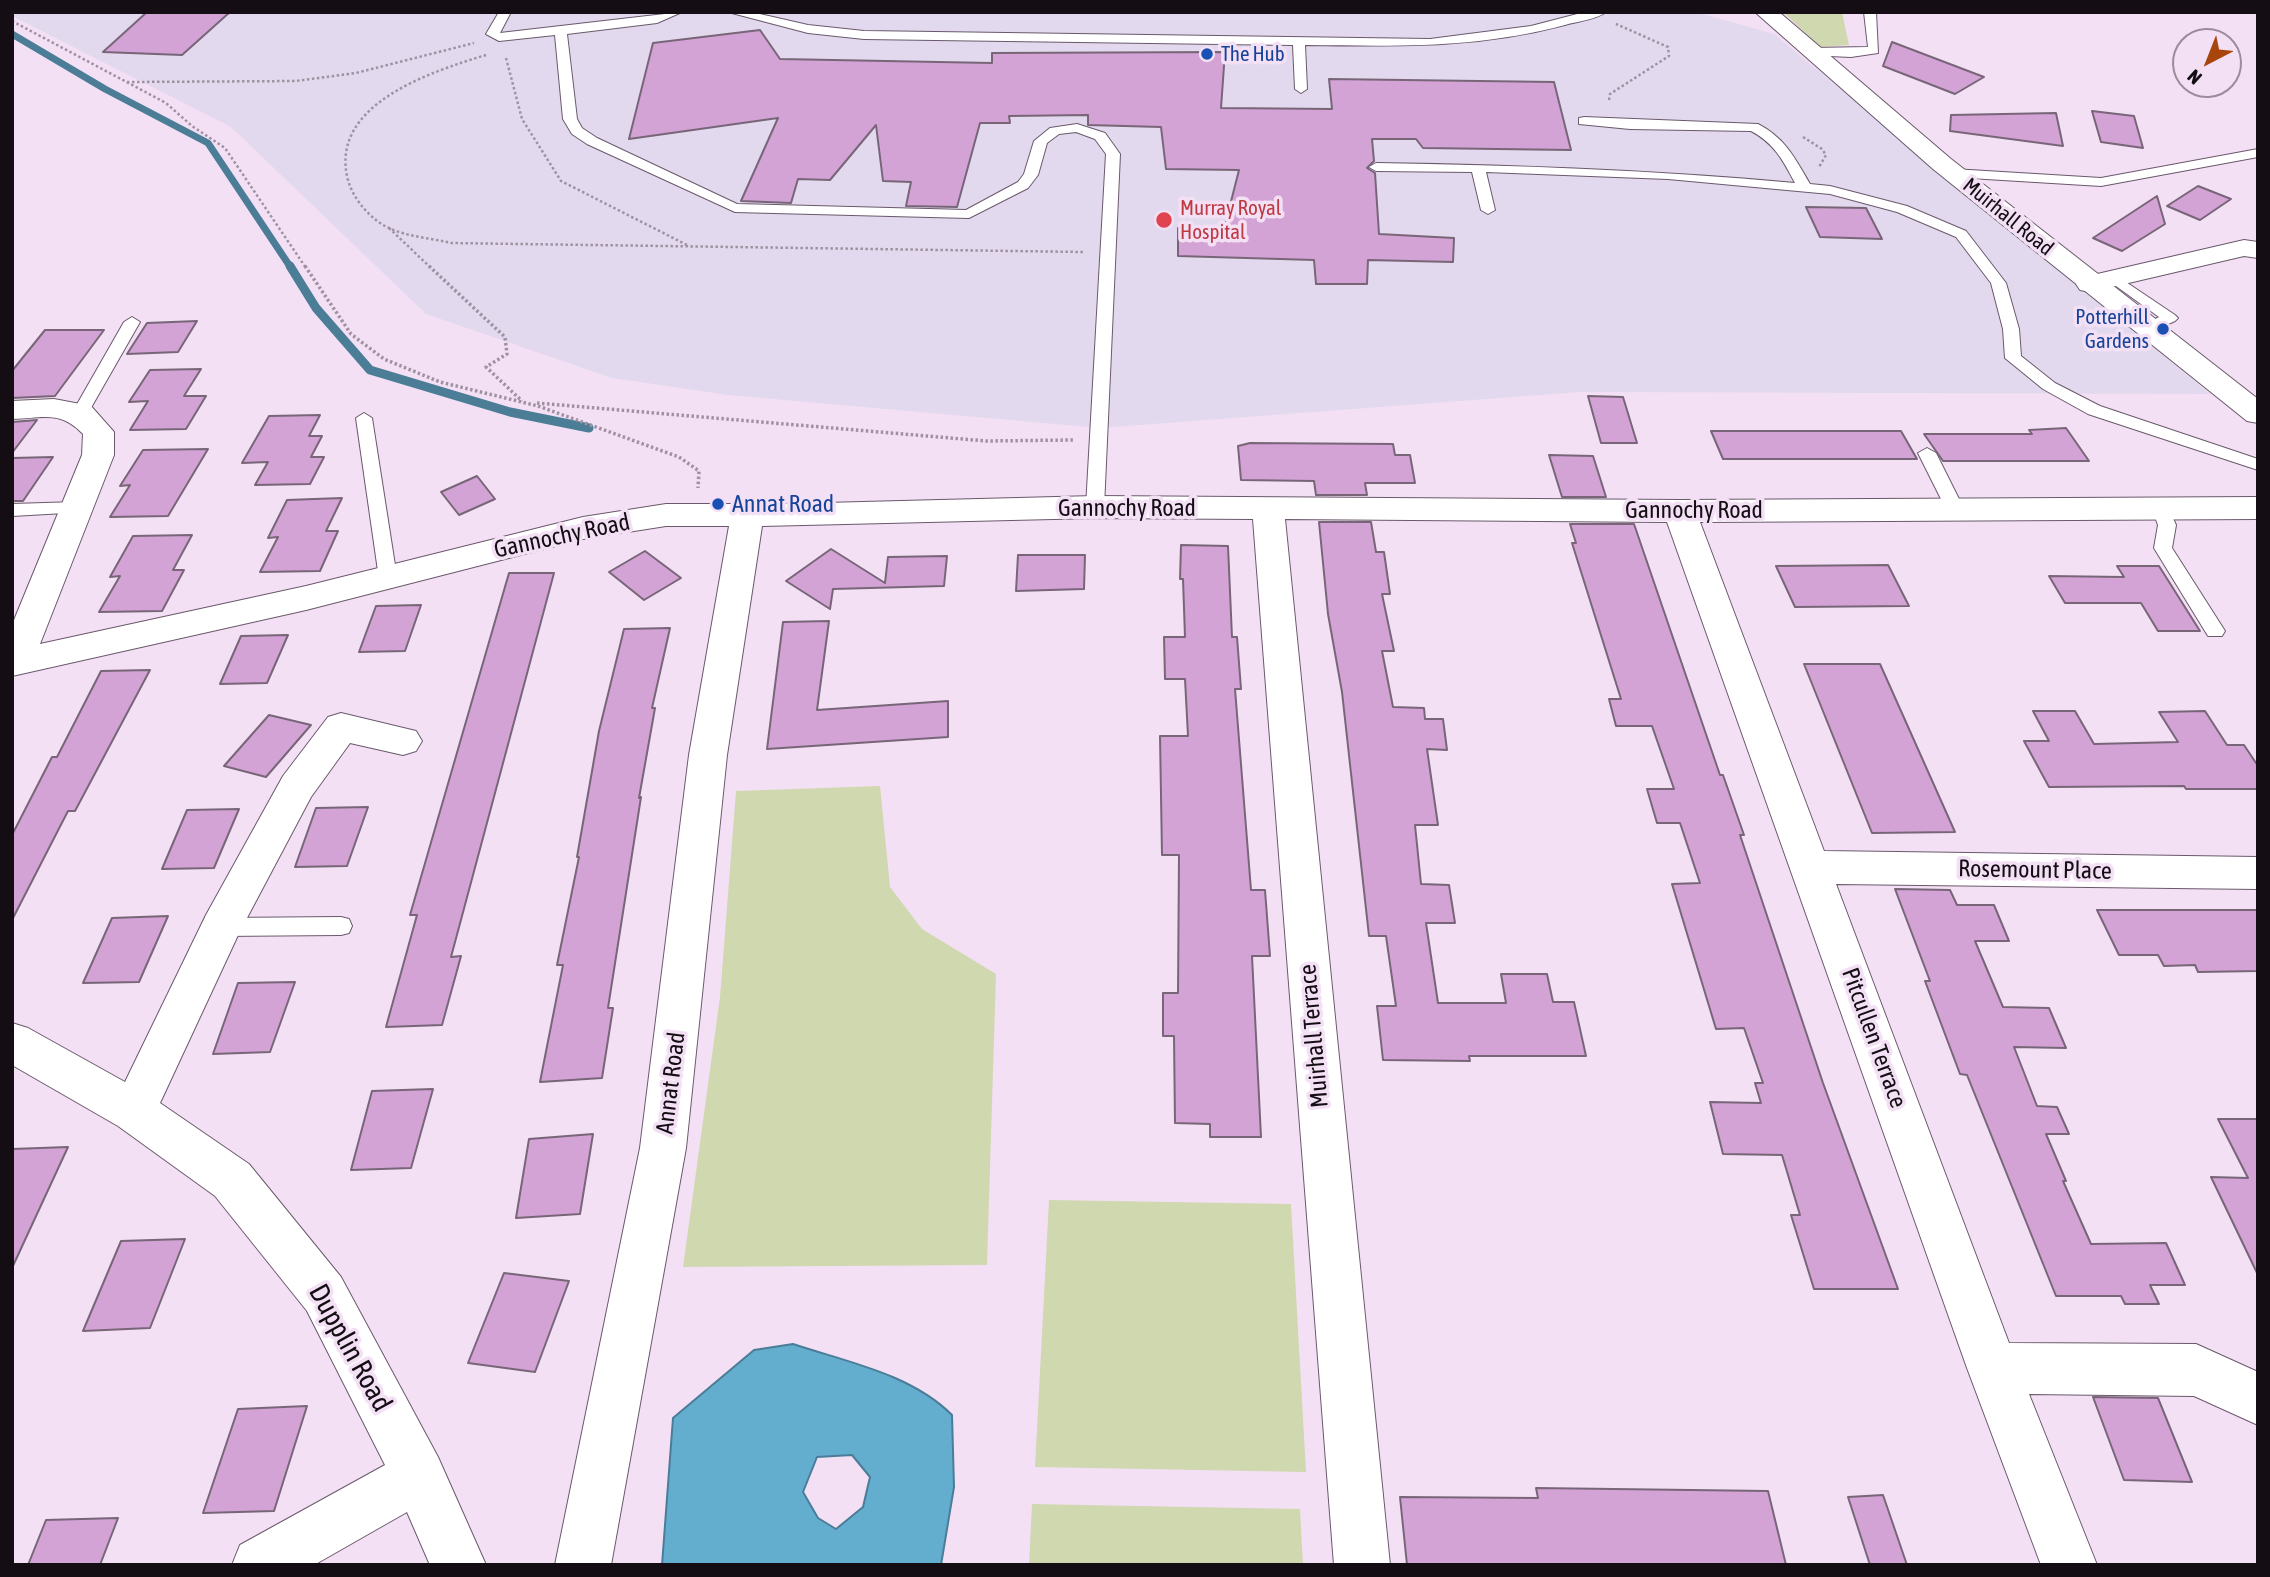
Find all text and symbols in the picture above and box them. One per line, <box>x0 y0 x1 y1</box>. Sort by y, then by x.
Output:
north arrow <box>2172 28 2242 98</box>
place label: The Hub <box>1221 41 1285 67</box>
marker: The Hub <box>1199 46 1215 62</box>
text: N <box>2183 65 2206 89</box>
street label: Muirhall Road <box>1958 173 2058 261</box>
place label: Murray Royal Hospital <box>1180 195 1281 245</box>
marker: Murray Royal Hospital <box>1154 210 1174 230</box>
place label: Potterhill Gardens <box>2075 304 2149 354</box>
marker: Potterhill Gardens <box>2155 321 2171 337</box>
place label: Annat Road <box>732 490 834 518</box>
street label: Gannochy Road <box>1058 494 1196 522</box>
marker: Annat Road <box>710 496 726 512</box>
street label: Gannochy Road <box>1625 496 1763 524</box>
street label: Gannochy Road <box>492 508 632 564</box>
street label: Rosemount Place <box>1958 854 2112 886</box>
street label: Muirhall Terrace <box>1293 963 1335 1109</box>
street label: Pitcullen Terrace <box>1835 964 1913 1112</box>
street label: Annat Road <box>650 1031 692 1135</box>
street label: Dupplin Road <box>301 1278 399 1418</box>

